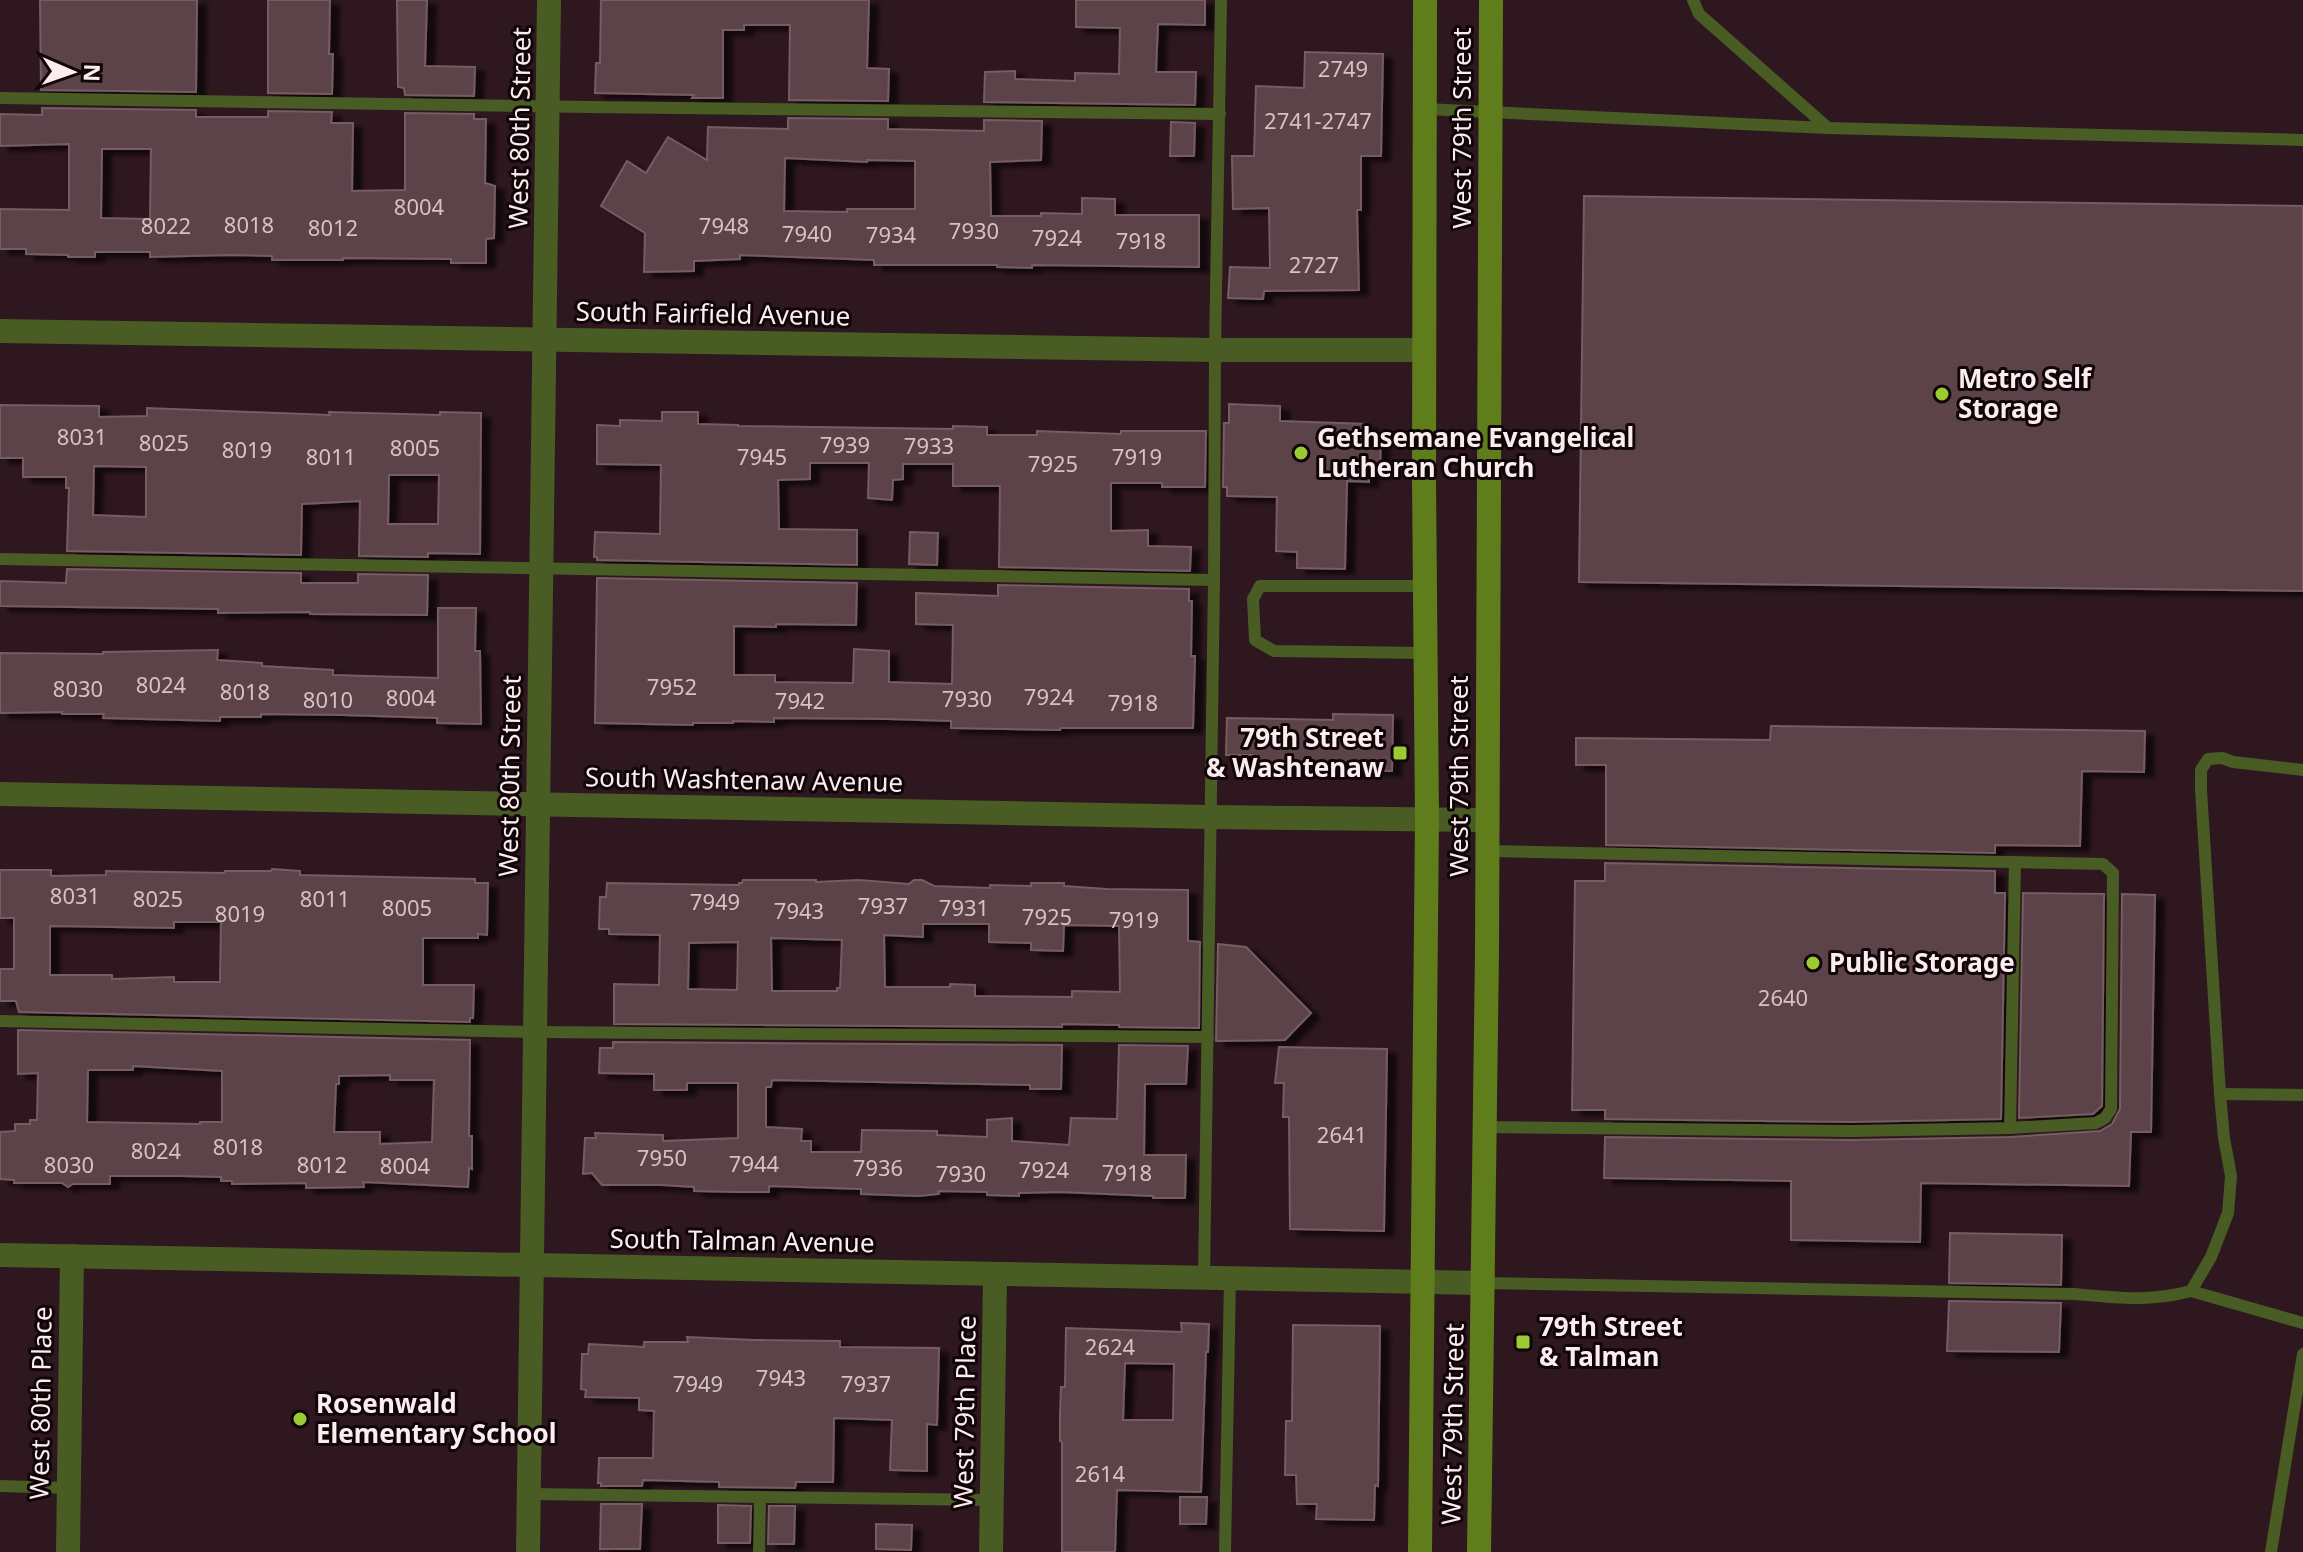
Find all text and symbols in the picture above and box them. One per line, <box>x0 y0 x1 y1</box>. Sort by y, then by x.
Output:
street label: West 80th Street <box>499 27 539 229</box>
street label: West 79th Street <box>1443 27 1479 229</box>
north arrow <box>32 32 112 112</box>
house number: 2749 <box>1318 53 1368 83</box>
text: N <box>78 63 108 82</box>
house number: 2741-2747 <box>1264 105 1372 135</box>
house number: 8004 <box>394 191 445 221</box>
house number: 8018 <box>224 209 274 239</box>
house number: 8022 <box>141 210 191 240</box>
house number: 7948 <box>699 210 749 240</box>
house number: 8012 <box>308 212 358 242</box>
house number: 7930 <box>949 215 999 245</box>
house number: 7940 <box>782 218 832 248</box>
house number: 7934 <box>866 219 917 249</box>
house number: 7924 <box>1032 222 1083 252</box>
house number: 7918 <box>1116 225 1166 255</box>
house number: 2727 <box>1289 249 1339 279</box>
street label: South Fairfield Avenue <box>575 293 851 333</box>
place label: Metro Self Storage <box>1958 360 2093 426</box>
marker: Metro Self Storage <box>1933 385 1951 403</box>
place label: Gethsemane Evangelical Lutheran Church <box>1317 419 1634 485</box>
house number: 8031 <box>57 421 107 451</box>
house number: 8025 <box>139 427 189 457</box>
house number: 7939 <box>820 429 870 459</box>
house number: 7933 <box>904 430 954 460</box>
house number: 8005 <box>390 432 440 462</box>
house number: 8019 <box>222 434 272 464</box>
house number: 8011 <box>306 441 356 471</box>
house number: 7945 <box>737 441 787 471</box>
house number: 7919 <box>1112 441 1162 471</box>
marker: Gethsemane Evangelical Lutheran Church <box>1292 444 1310 462</box>
house number: 7925 <box>1028 448 1078 478</box>
house number: 8024 <box>136 669 187 699</box>
house number: 7952 <box>647 671 697 701</box>
house number: 8030 <box>53 673 103 703</box>
street label: West 80th Street <box>489 675 529 877</box>
street label: West 79th Street <box>1440 675 1476 877</box>
house number: 8018 <box>220 676 270 706</box>
house number: 7924 <box>1024 681 1075 711</box>
house number: 8004 <box>386 682 437 712</box>
house number: 7930 <box>942 683 992 713</box>
house number: 8010 <box>303 684 353 714</box>
house number: 7942 <box>775 685 825 715</box>
house number: 7918 <box>1108 687 1158 717</box>
place label: 79th Street & Washtenaw <box>1206 719 1384 785</box>
marker: 79th Street & Washtenaw <box>1391 744 1409 762</box>
street label: South Washtenaw Avenue <box>585 758 903 800</box>
house number: 8031 <box>50 880 100 910</box>
house number: 8025 <box>133 883 183 913</box>
house number: 8011 <box>300 883 350 913</box>
house number: 7949 <box>690 886 740 916</box>
house number: 7937 <box>858 890 908 920</box>
house number: 8005 <box>382 892 432 922</box>
house number: 7931 <box>939 892 989 922</box>
house number: 7943 <box>774 895 824 925</box>
house number: 8019 <box>215 898 265 928</box>
house number: 7925 <box>1022 901 1072 931</box>
house number: 7919 <box>1109 904 1159 934</box>
place label: Public Storage <box>1829 944 2015 980</box>
marker: Public Storage <box>1804 954 1822 972</box>
house number: 2640 <box>1758 982 1808 1012</box>
house number: 2641 <box>1317 1119 1367 1149</box>
house number: 8018 <box>213 1131 263 1161</box>
house number: 8024 <box>131 1135 182 1165</box>
house number: 7950 <box>637 1142 687 1172</box>
house number: 7944 <box>729 1148 780 1178</box>
house number: 8030 <box>44 1149 94 1179</box>
house number: 8012 <box>297 1149 347 1179</box>
house number: 8004 <box>380 1150 431 1180</box>
house number: 7936 <box>853 1152 903 1182</box>
house number: 7924 <box>1019 1154 1070 1184</box>
house number: 7918 <box>1102 1157 1152 1187</box>
house number: 7930 <box>936 1158 986 1188</box>
street label: South Talman Avenue <box>609 1220 875 1260</box>
street label: West 80th Place <box>20 1306 60 1500</box>
place label: 79th Street & Talman <box>1539 1308 1683 1374</box>
street label: West 79th Place <box>944 1315 984 1509</box>
street label: West 79th Street <box>1432 1323 1472 1525</box>
house number: 2624 <box>1085 1331 1136 1361</box>
marker: 79th Street & Talman <box>1514 1333 1532 1351</box>
house number: 7943 <box>756 1362 806 1392</box>
house number: 7949 <box>673 1368 723 1398</box>
house number: 7937 <box>841 1368 891 1398</box>
place label: Rosenwald Elementary School <box>316 1385 557 1451</box>
marker: Rosenwald Elementary School <box>291 1410 309 1428</box>
house number: 2614 <box>1075 1458 1126 1488</box>

